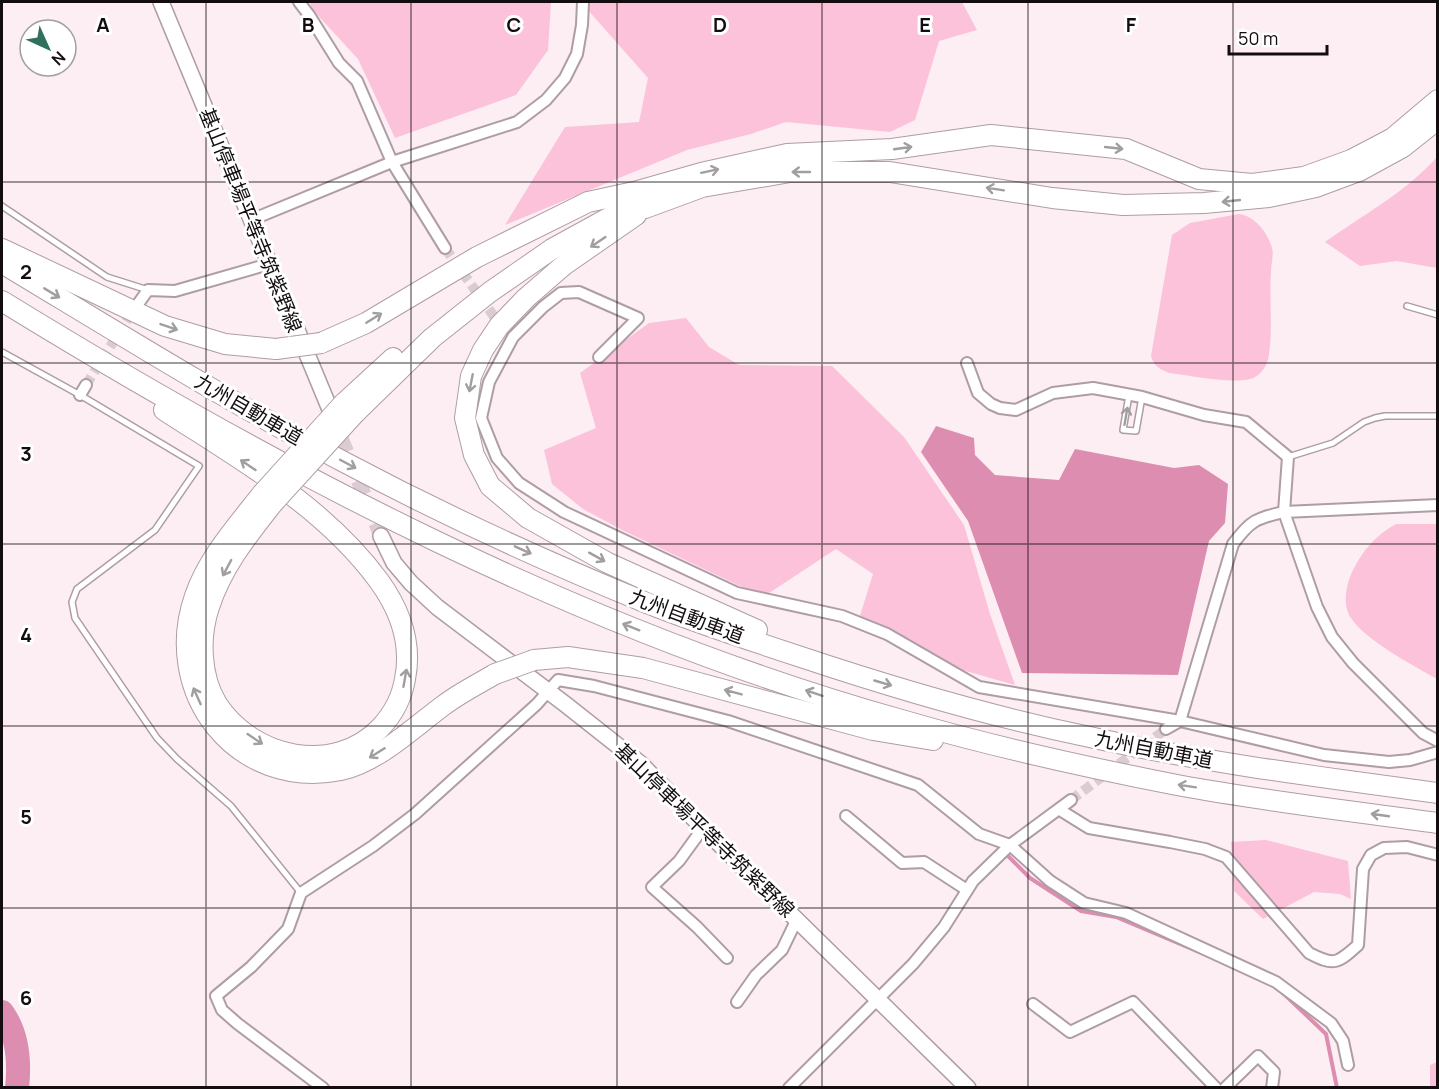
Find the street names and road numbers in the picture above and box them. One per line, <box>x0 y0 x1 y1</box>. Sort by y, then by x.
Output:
street label: 基山停車場平等寺筑紫野線 <box>194 104 308 336</box>
street label: 九州自動車道 <box>190 367 308 451</box>
street label: 九州自動車道 <box>626 583 748 649</box>
street label: 九州自動車道 <box>1093 724 1215 774</box>
street label: 基山停車場平等寺筑紫野線 <box>609 737 801 923</box>

